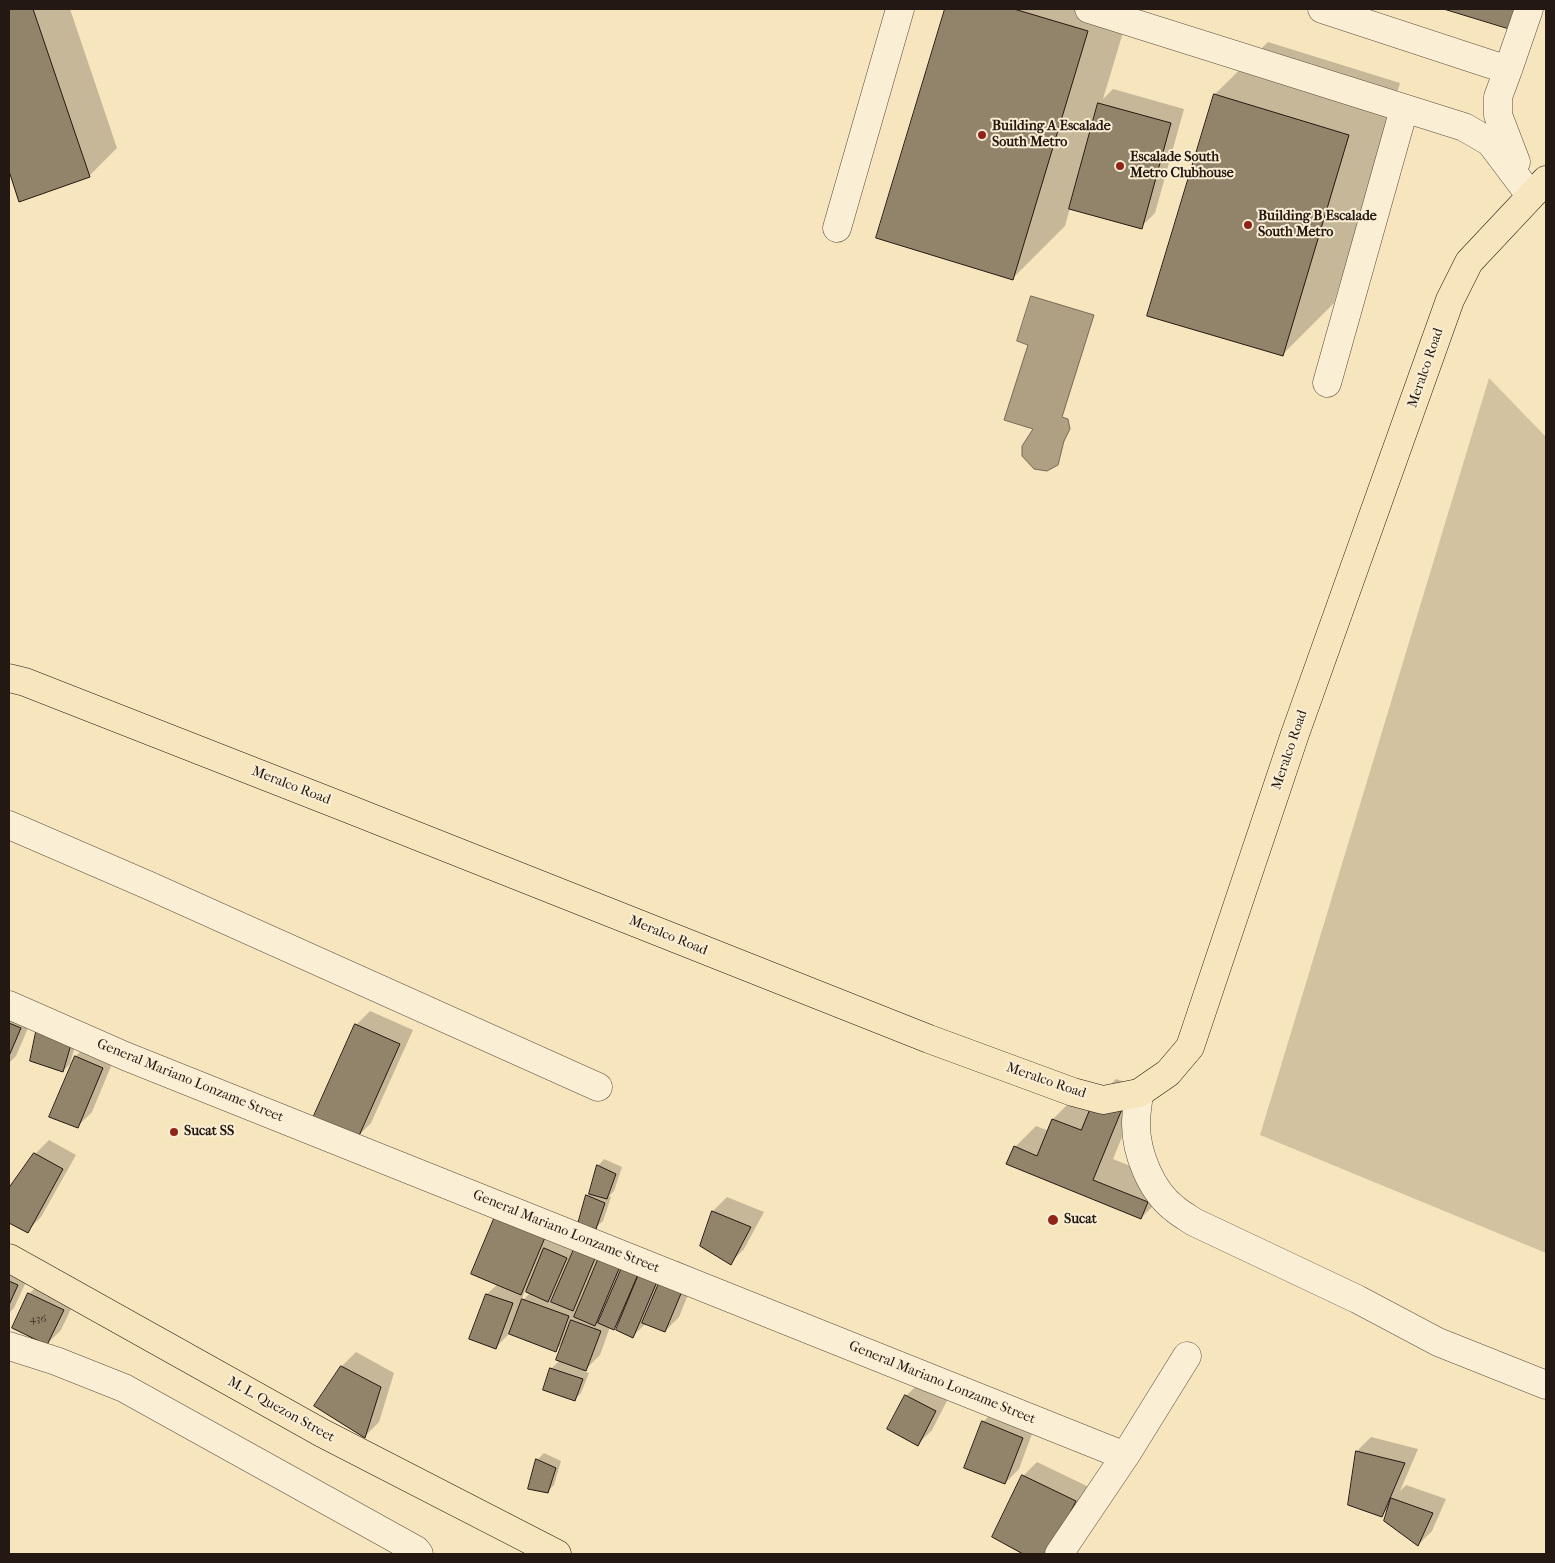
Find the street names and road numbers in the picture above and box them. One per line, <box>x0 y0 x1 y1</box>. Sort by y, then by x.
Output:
street label: Meralco Road <box>1405 326 1447 410</box>
street label: Meralco Road <box>1269 708 1311 792</box>
street label: Meralco Road <box>249 763 333 809</box>
street label: Meralco Road <box>626 913 710 959</box>
street label: General Mariano Lonzame Street <box>94 1036 286 1126</box>
street label: Meralco Road <box>1004 1060 1088 1102</box>
street label: General Mariano Lonzame Street <box>470 1187 662 1277</box>
street label: General Mariano Lonzame Street <box>846 1338 1038 1428</box>
street label: M. L. Quezon Street <box>225 1374 337 1446</box>

